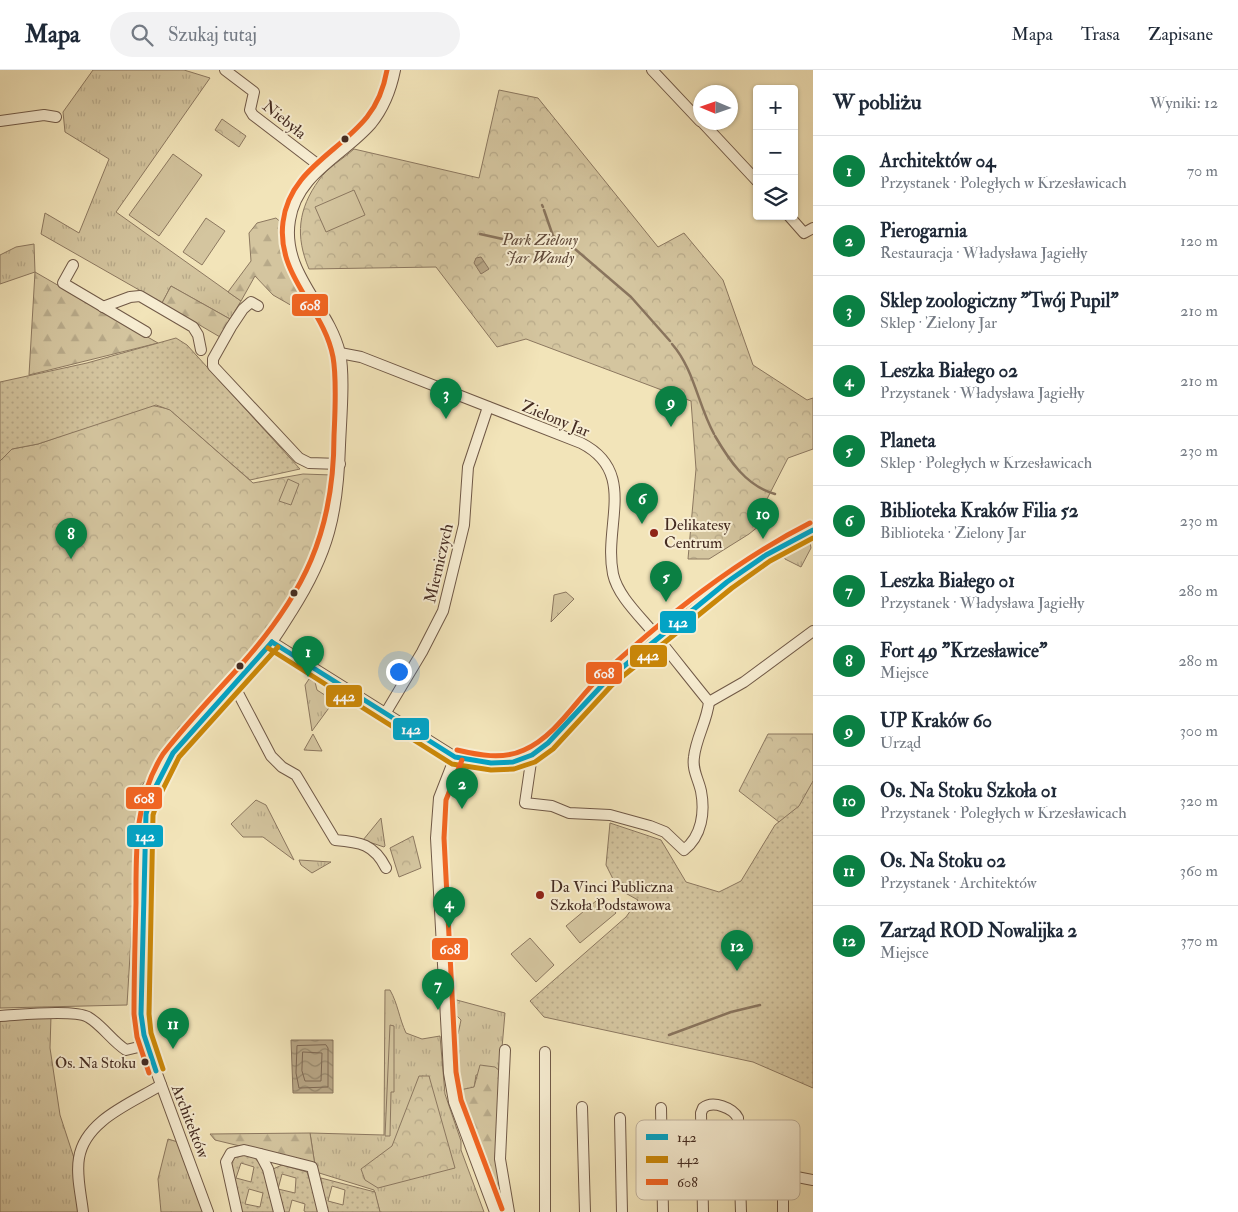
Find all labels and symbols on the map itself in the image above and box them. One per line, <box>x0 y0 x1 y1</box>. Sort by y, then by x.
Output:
north arrow <box>693 85 738 130</box>
street label: Niebyła <box>258 96 311 144</box>
unlabelled marker <box>340 134 350 144</box>
park label: Park Zielony Jar Wandy <box>501 230 579 268</box>
line badge: 608 <box>291 293 329 317</box>
text: 608 <box>300 297 321 314</box>
pin: 3 <box>430 378 462 419</box>
pin: 9 <box>655 386 687 427</box>
street label: Zielony Jar <box>518 396 593 443</box>
pin: 6 <box>626 483 658 524</box>
pin: 10 <box>747 498 779 539</box>
place label: Delikatesy Centrum <box>664 515 732 553</box>
pin: 8 <box>55 518 87 559</box>
street label: Mierniczych <box>420 521 458 605</box>
marker: Delikatesy Centrum <box>648 527 660 539</box>
pin: 5 <box>650 561 682 602</box>
unlabelled marker <box>289 588 299 598</box>
line badge: 142 <box>659 610 697 634</box>
text: 142 <box>668 614 688 631</box>
pin: 1 <box>292 636 324 677</box>
line badge: 442 <box>629 644 668 668</box>
text: 442 <box>636 647 659 664</box>
your location <box>386 659 412 685</box>
unlabelled marker <box>235 661 245 671</box>
line badge: 608 <box>585 661 623 685</box>
text: 608 <box>594 665 615 682</box>
line badge: 442 <box>325 684 363 708</box>
text: 442 <box>332 688 355 705</box>
line badge: 142 <box>392 717 430 741</box>
text: 142 <box>401 721 421 738</box>
pin: 2 <box>446 768 478 809</box>
line badge: 608 <box>125 786 163 810</box>
text: 608 <box>134 790 155 807</box>
line badge: 142 <box>126 824 164 848</box>
text: 142 <box>135 828 155 845</box>
place label: Da Vinci Publiczna Szkoła Podstawowa <box>550 877 674 915</box>
pin: 4 <box>433 887 465 928</box>
marker: Da Vinci Publiczna Szkoła Podstawowa <box>534 889 546 901</box>
pin: 12 <box>721 930 753 971</box>
line badge: 608 <box>431 937 469 961</box>
text: 608 <box>440 941 461 958</box>
pin: 7 <box>422 969 454 1010</box>
pin: 11 <box>157 1008 189 1049</box>
place label: Os. Na Stoku <box>55 1054 136 1073</box>
marker: Os. Na Stoku <box>140 1057 150 1067</box>
street label: Architektów <box>167 1081 214 1162</box>
legend <box>636 1120 800 1200</box>
text: 142 <box>677 1129 697 1146</box>
text: 442 <box>677 1151 699 1168</box>
text: 608 <box>677 1174 698 1191</box>

